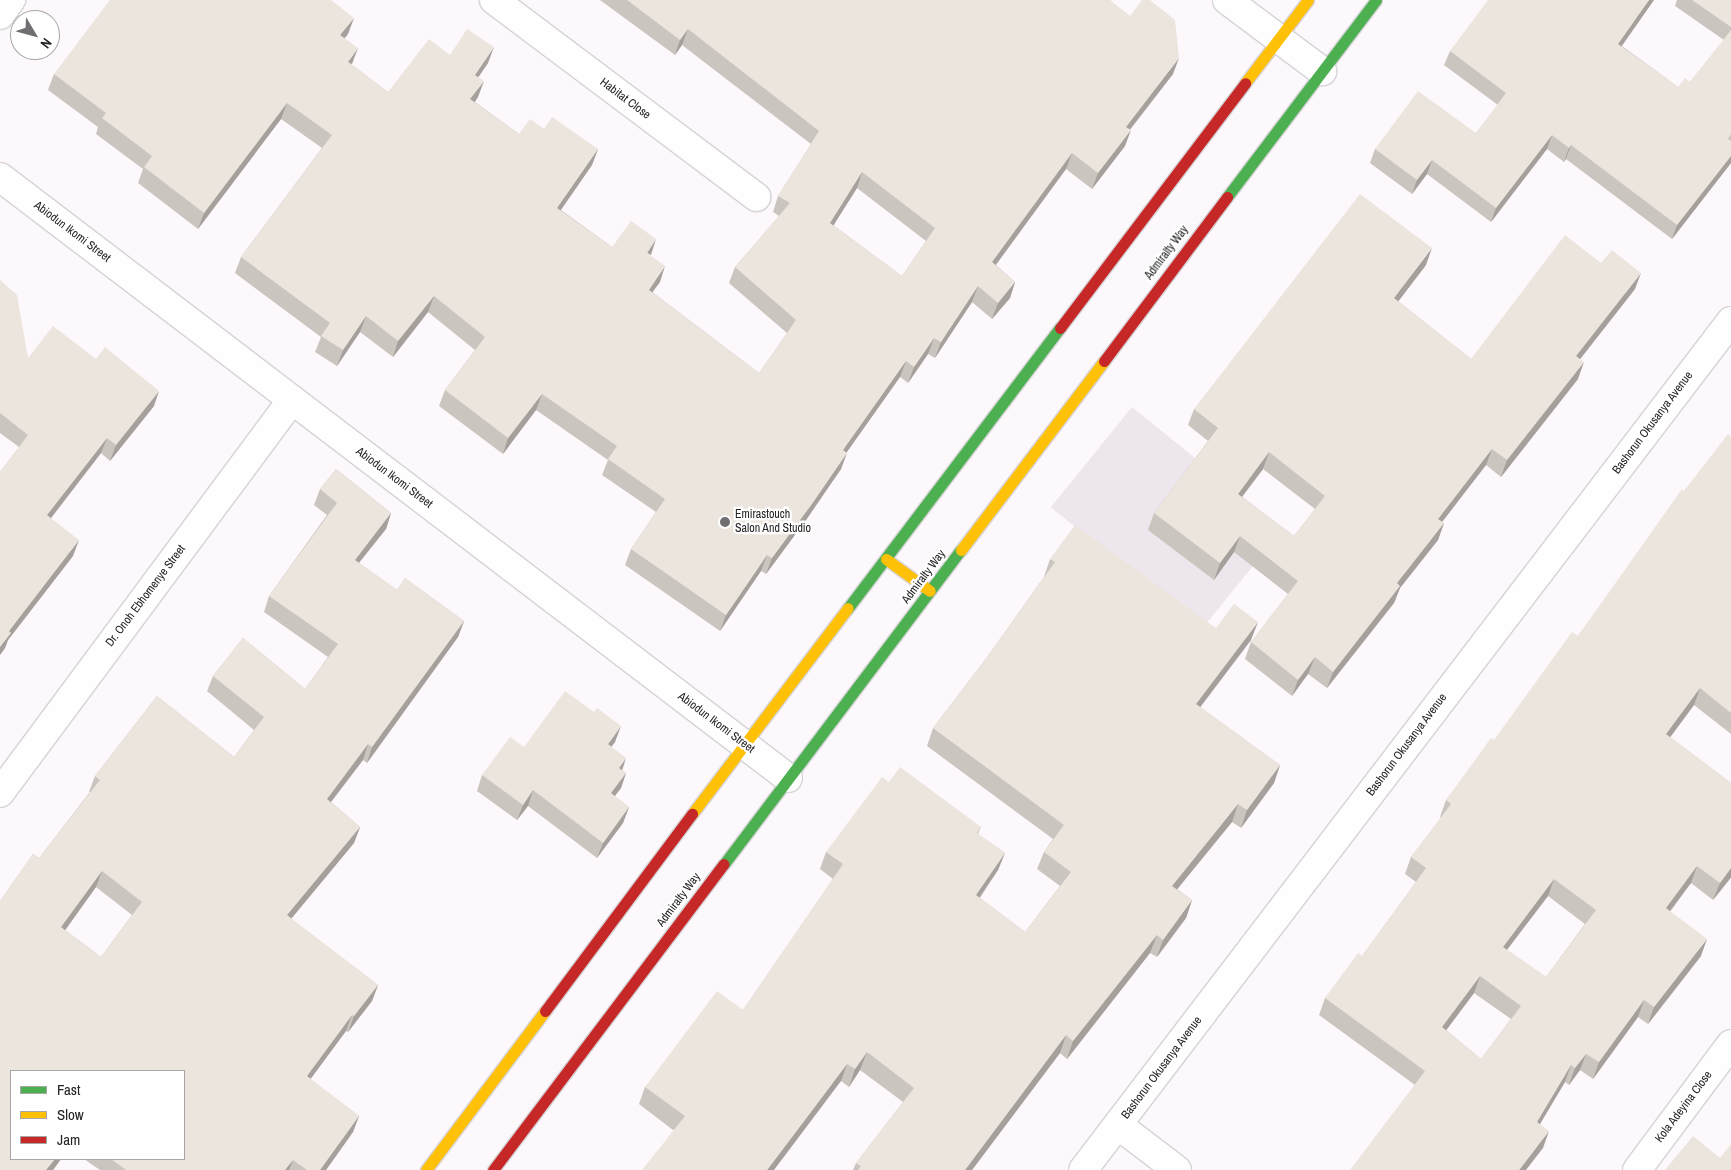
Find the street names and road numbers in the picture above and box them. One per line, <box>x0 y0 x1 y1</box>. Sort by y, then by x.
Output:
street label: Habitat Close <box>597 75 653 123</box>
street label: Abiodun Ikomi Street <box>31 198 113 266</box>
street label: Admiralty Way <box>1142 223 1192 283</box>
street label: Bashorun Okusanya Avenue <box>1610 369 1696 477</box>
street label: Abiodun Ikomi Street <box>353 444 435 512</box>
street label: Dr. Onoh Ebhomenye Street <box>103 542 189 650</box>
street label: Admiralty Way <box>899 547 949 607</box>
street label: Abiodun Ikomi Street <box>675 689 757 757</box>
street label: Bashorun Okusanya Avenue <box>1364 691 1450 799</box>
street label: Admiralty Way <box>654 870 704 930</box>
street label: Bashorun Okusanya Avenue <box>1119 1014 1205 1122</box>
street label: Kola Adeyina Close <box>1652 1068 1716 1146</box>

